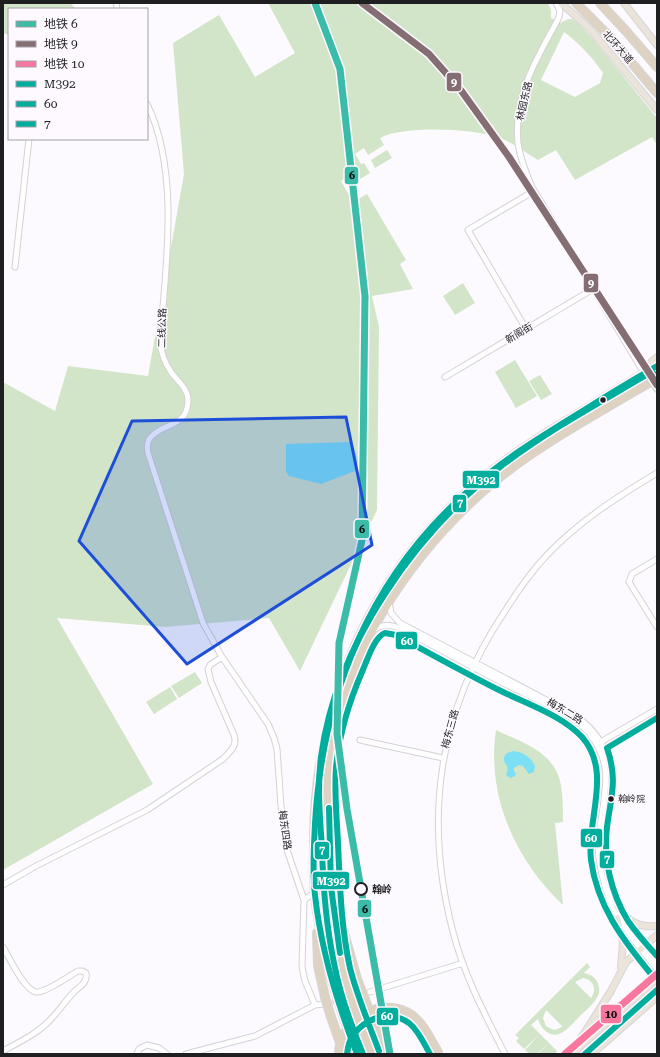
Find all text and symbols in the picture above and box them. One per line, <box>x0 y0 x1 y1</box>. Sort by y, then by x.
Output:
legend <box>8 8 148 140</box>
text: 地铁 6 <box>44 17 78 31</box>
street label: 北环大道 <box>601 28 635 66</box>
text: 地铁 9 <box>44 37 78 51</box>
text: 地铁 10 <box>44 57 85 71</box>
line badge: 9 <box>446 72 462 92</box>
text: 9 <box>451 76 457 89</box>
text: M392 <box>44 77 76 91</box>
street label: 林园东路 <box>514 80 534 122</box>
text: 60 <box>44 97 58 111</box>
text: 7 <box>44 117 51 131</box>
line badge: 6 <box>344 166 359 185</box>
text: 6 <box>349 169 355 182</box>
line badge: 9 <box>583 273 599 293</box>
text: 9 <box>588 277 594 290</box>
street label: 二线公路 <box>156 308 168 348</box>
street label: 新阁街 <box>503 321 535 345</box>
unlabelled marker <box>598 395 608 405</box>
line badge: M392 <box>462 470 500 489</box>
text: M392 <box>466 474 496 487</box>
line badge: 7 <box>452 494 467 513</box>
text: 7 <box>457 497 463 510</box>
line badge: 6 <box>354 519 370 539</box>
text: 6 <box>359 523 365 536</box>
line badge: 60 <box>395 631 418 650</box>
text: 60 <box>401 635 413 648</box>
street label: 梅东二路 <box>545 696 585 726</box>
street label: 梅东三路 <box>440 708 460 750</box>
place label: 翰岭院 <box>618 793 645 804</box>
marker: 翰岭院 <box>606 794 616 804</box>
street label: 梅东四路 <box>277 809 293 851</box>
line badge: 60 <box>580 828 603 848</box>
text: 60 <box>585 832 597 845</box>
line badge: 7 <box>314 841 330 860</box>
text: 7 <box>319 844 325 857</box>
line badge: 7 <box>599 850 615 869</box>
text: 7 <box>604 853 610 866</box>
line badge: M392 <box>312 871 350 890</box>
text: M392 <box>316 875 346 888</box>
marker: 翰岭 <box>354 882 368 896</box>
place label: 翰岭 <box>372 883 392 895</box>
line badge: 6 <box>357 899 372 918</box>
text: 6 <box>362 903 368 916</box>
line badge: 10 <box>600 1004 622 1024</box>
line badge: 60 <box>376 1007 399 1026</box>
text: 10 <box>605 1008 617 1021</box>
text: 60 <box>381 1010 393 1023</box>

